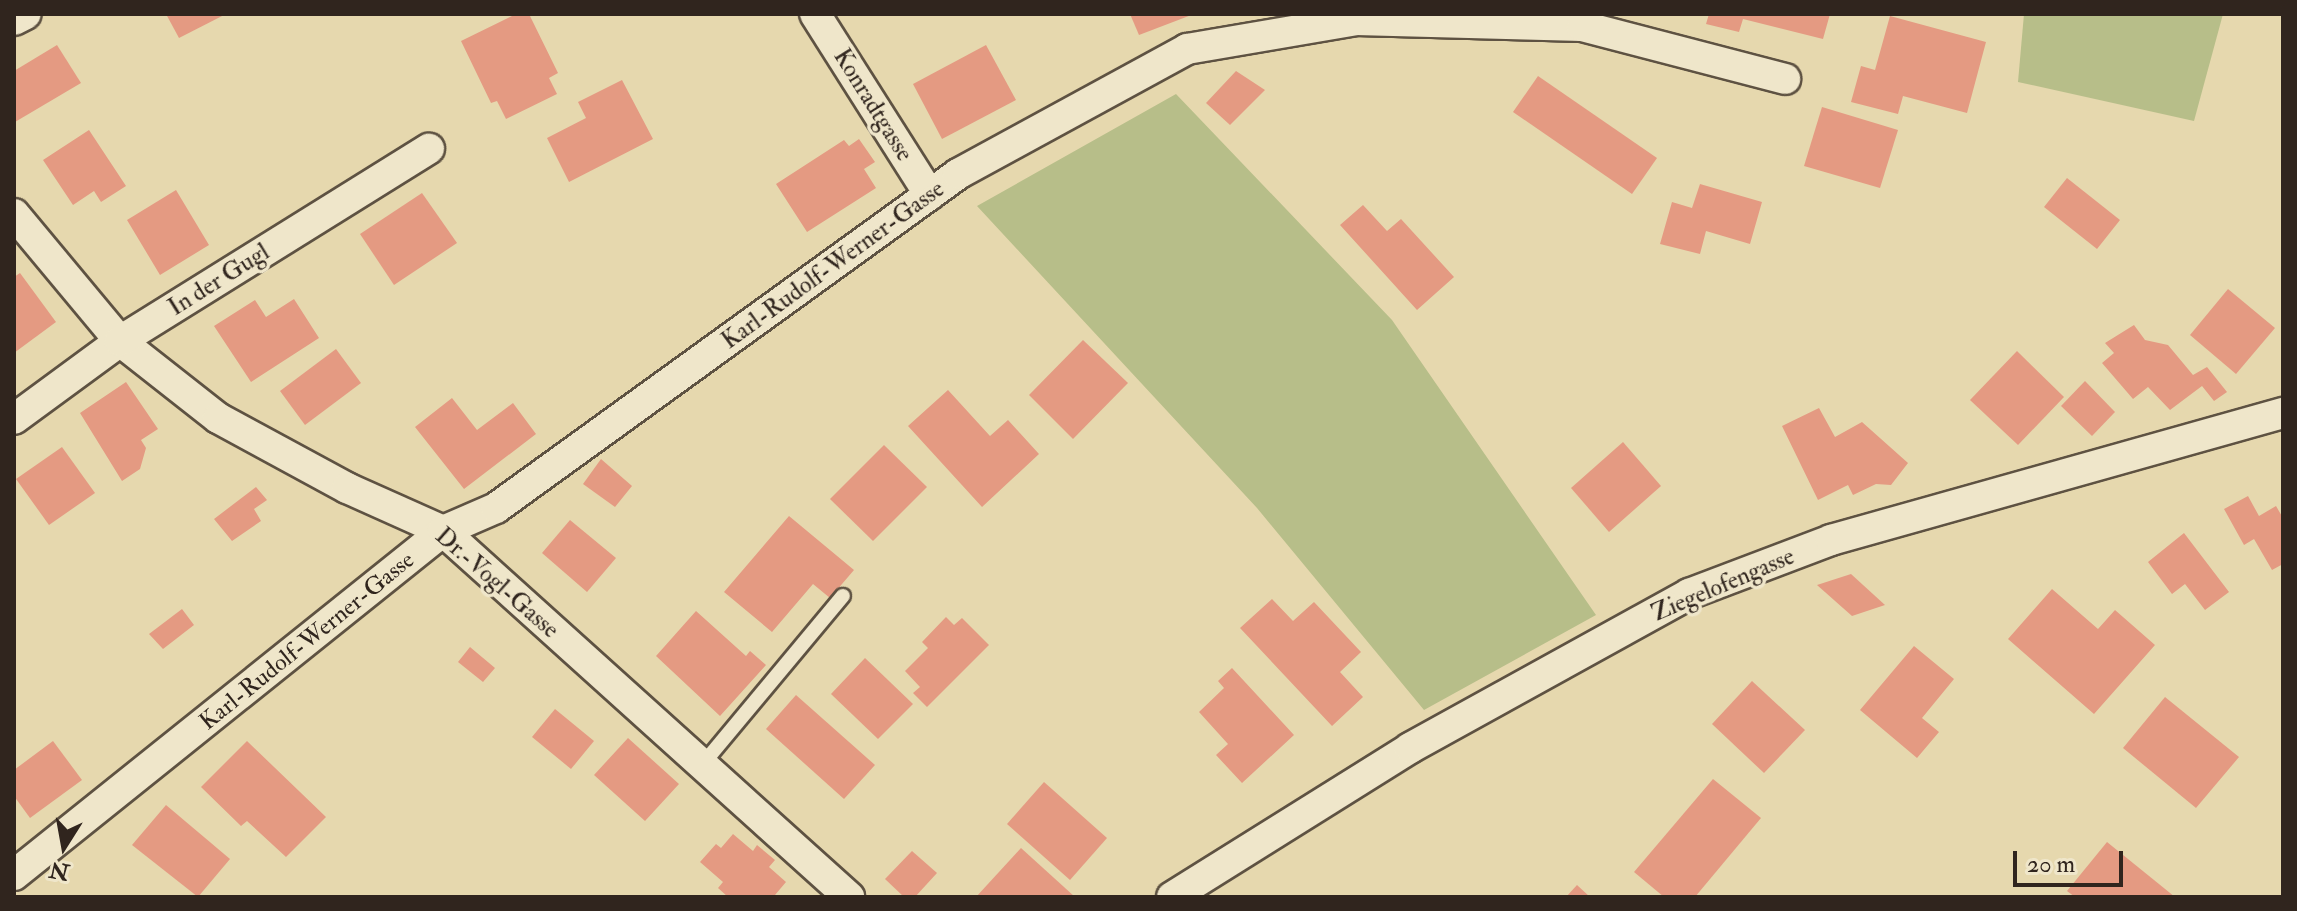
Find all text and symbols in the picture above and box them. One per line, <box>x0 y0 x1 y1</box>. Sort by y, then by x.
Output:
street label: Konradtgasse <box>827 44 919 166</box>
street label: Karl-Rudolf-Werner-Gasse <box>716 175 950 355</box>
street label: In der Gugl <box>163 238 275 322</box>
street label: Dr.-Vogl-Gasse <box>429 522 565 644</box>
street label: Ziegelofengasse <box>1647 542 1799 628</box>
street label: Karl-Rudolf-Werner-Gasse <box>194 546 420 736</box>
north arrow <box>24 807 104 887</box>
scale bar <box>2017 835 2127 885</box>
text: 20 m <box>2027 849 2075 880</box>
text: N <box>47 855 72 886</box>

